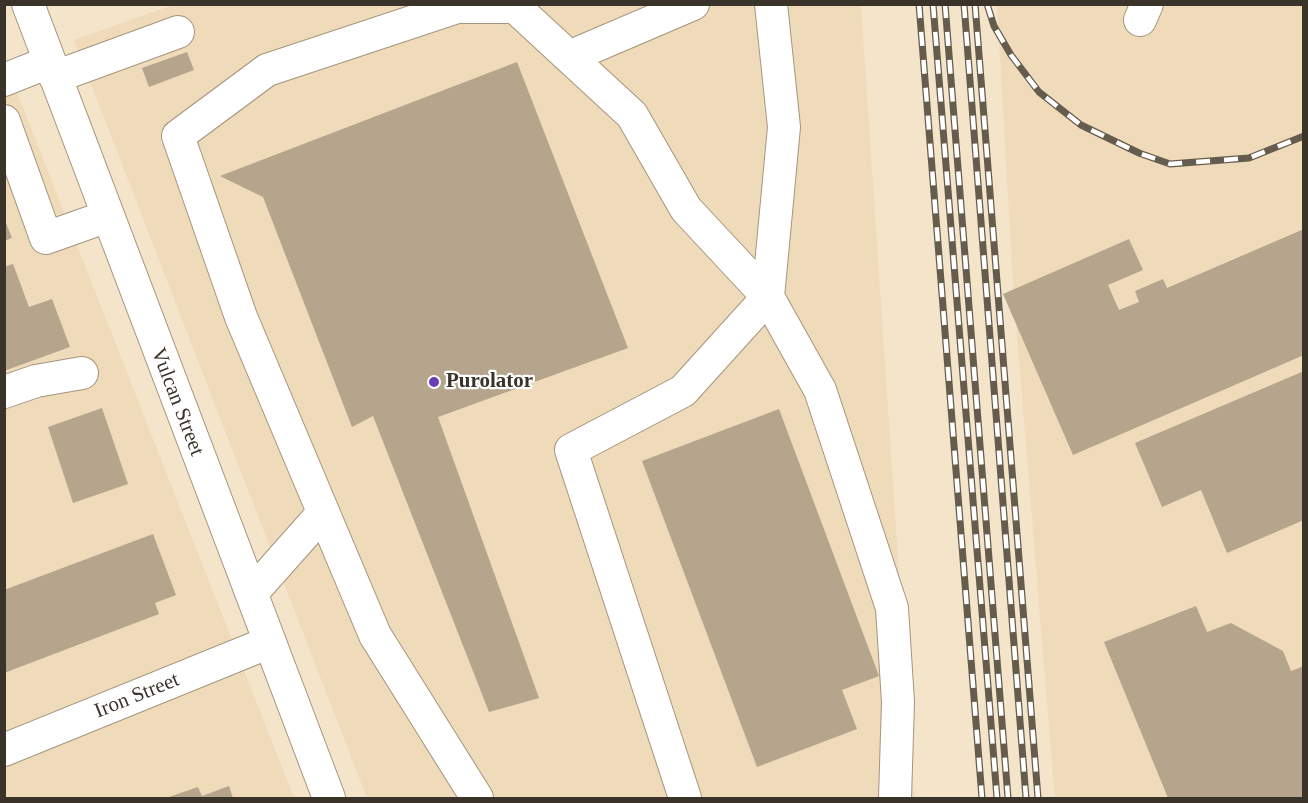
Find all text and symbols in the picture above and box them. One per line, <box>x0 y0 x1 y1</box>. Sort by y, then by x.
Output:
street label: Vulcan Street <box>145 344 209 460</box>
place label: Purolator <box>446 369 533 395</box>
marker: Purolator <box>427 375 441 389</box>
street label: Iron Street <box>91 668 183 724</box>

